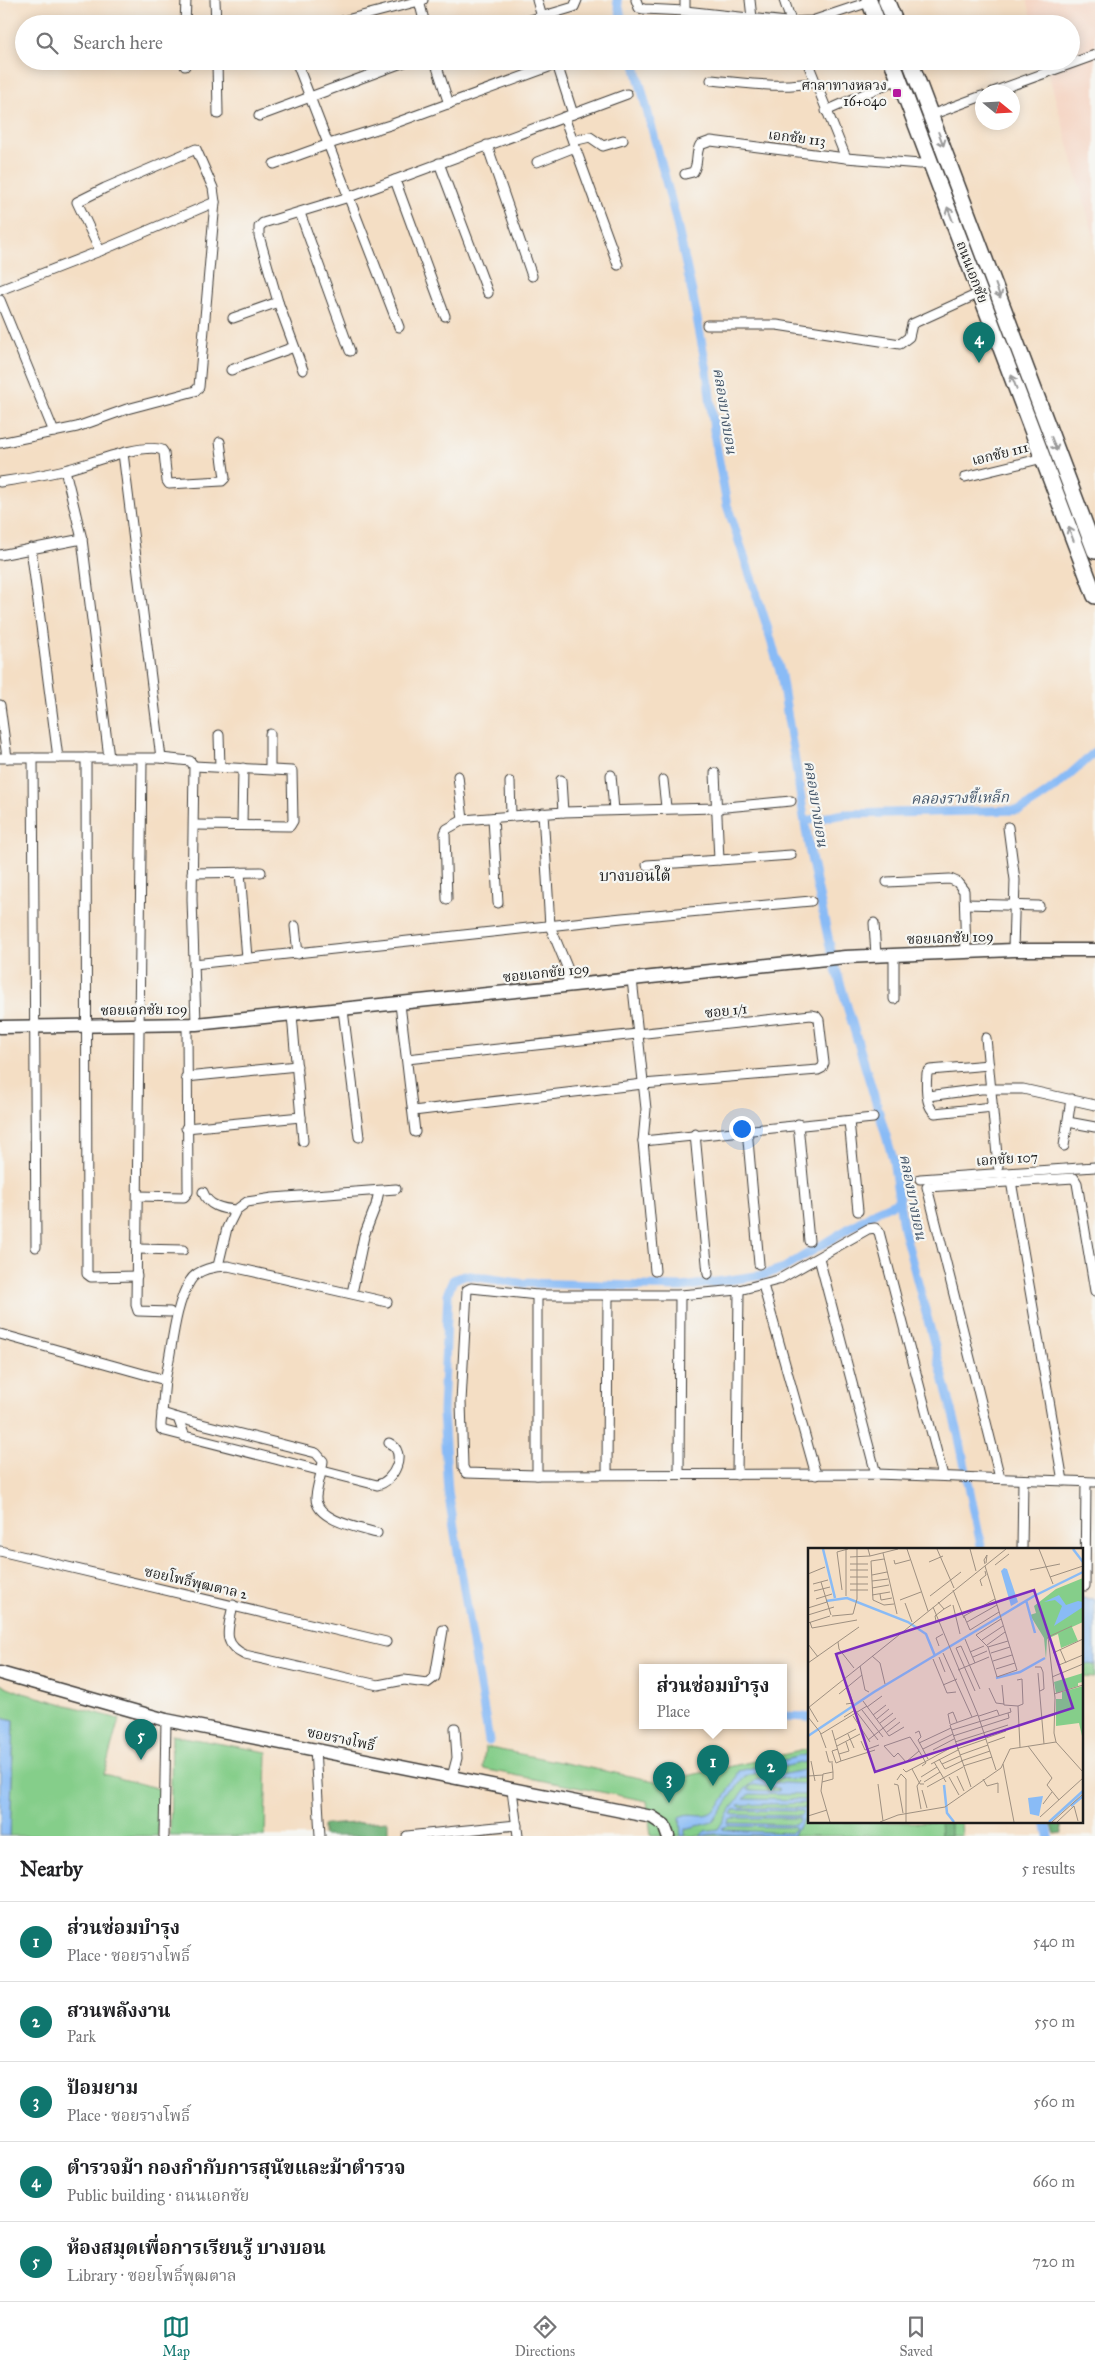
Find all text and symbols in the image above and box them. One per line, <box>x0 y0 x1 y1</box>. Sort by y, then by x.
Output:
search box <box>15 15 1080 70</box>
icon: search <box>33 29 61 57</box>
text: Search here <box>73 31 163 54</box>
place label: ศาลาทางหลวง 16+040 <box>801 77 887 110</box>
north arrow <box>975 85 1020 130</box>
marker: ศาลาทางหลวง 16+040 <box>891 87 903 99</box>
street label: เอกชัย 113 <box>767 126 827 150</box>
one-way arrow <box>936 131 946 146</box>
one-way arrow <box>945 206 954 222</box>
street label: ถนนเอกชัย <box>952 239 992 305</box>
one-way arrow <box>994 283 1003 299</box>
pin: 4 <box>963 322 995 363</box>
water label: คลองบางบอน <box>709 367 741 455</box>
one-way arrow <box>1009 375 1018 390</box>
one-way arrow <box>1049 436 1059 451</box>
street label: เอกชัย 111 <box>970 439 1030 469</box>
one-way arrow <box>1066 527 1075 542</box>
water label: คลองบางบอน <box>800 760 832 848</box>
water label: คลองรางขี้เหล็ก <box>911 786 1010 808</box>
district label: บางบอนใต้ <box>599 865 671 885</box>
street label: ซอยเอกชัย 109 <box>906 928 994 948</box>
street label: ซอยเอกชัย 109 <box>502 960 590 986</box>
street label: ซอย 1/1 <box>704 1000 749 1022</box>
street label: ซอยเอกชัย 109 <box>100 1001 188 1019</box>
your location <box>729 1116 755 1142</box>
street label: เอกชัย 107 <box>975 1148 1039 1170</box>
water label: คลองบางบอน <box>896 1153 930 1242</box>
inset map <box>808 1548 1082 1824</box>
street label: ซอยโพธิ์พุฒตาล 2 <box>143 1561 250 1603</box>
popup <box>639 1664 787 1729</box>
text: ส่วนซ่อมบำรุง <box>657 1674 769 1697</box>
text: Place <box>657 1702 690 1721</box>
pin: 5 <box>125 1719 157 1760</box>
street label: ซอยรางโพธิ์ <box>305 1722 379 1755</box>
pin: 1 <box>697 1745 729 1786</box>
pin: 2 <box>755 1750 787 1791</box>
pin: 3 <box>653 1762 685 1803</box>
text: Nearby <box>20 1856 83 1882</box>
text: 5 results <box>1021 1859 1075 1878</box>
text: ส่วนซ่อมบำรุง <box>67 1916 180 1939</box>
text: 1 <box>33 1932 39 1951</box>
text: 540 m <box>1033 1932 1075 1951</box>
text: Place · ซอยรางโพธิ์ <box>67 1946 190 1965</box>
text: สวนพลังงาน <box>67 1999 170 2022</box>
text: 2 <box>32 2012 40 2031</box>
text: 550 m <box>1034 2012 1075 2031</box>
text: Park <box>67 2027 96 2046</box>
text: ป้อมยาม <box>67 2076 138 2099</box>
text: 3 <box>33 2092 39 2111</box>
text: 560 m <box>1033 2092 1075 2111</box>
text: Place · ซอยรางโพธิ์ <box>67 2106 190 2125</box>
text: ตำรวจม้า กองกำกับการสุนัขและม้าตำรวจ <box>67 2156 406 2179</box>
text: 4 <box>32 2172 40 2191</box>
text: 660 m <box>1032 2172 1075 2191</box>
text: Public building · ถนนเอกชัย <box>67 2186 249 2205</box>
text: ห้องสมุดเพื่อการเรียนรู้ บางบอน <box>67 2236 326 2259</box>
text: 5 <box>32 2252 40 2271</box>
text: 720 m <box>1032 2252 1075 2271</box>
text: Library · ซอยโพธิ์พุฒตาล <box>67 2266 237 2285</box>
tab: Map <box>162 2313 190 2360</box>
tab: Directions <box>515 2313 575 2360</box>
tab: Saved <box>900 2313 933 2360</box>

